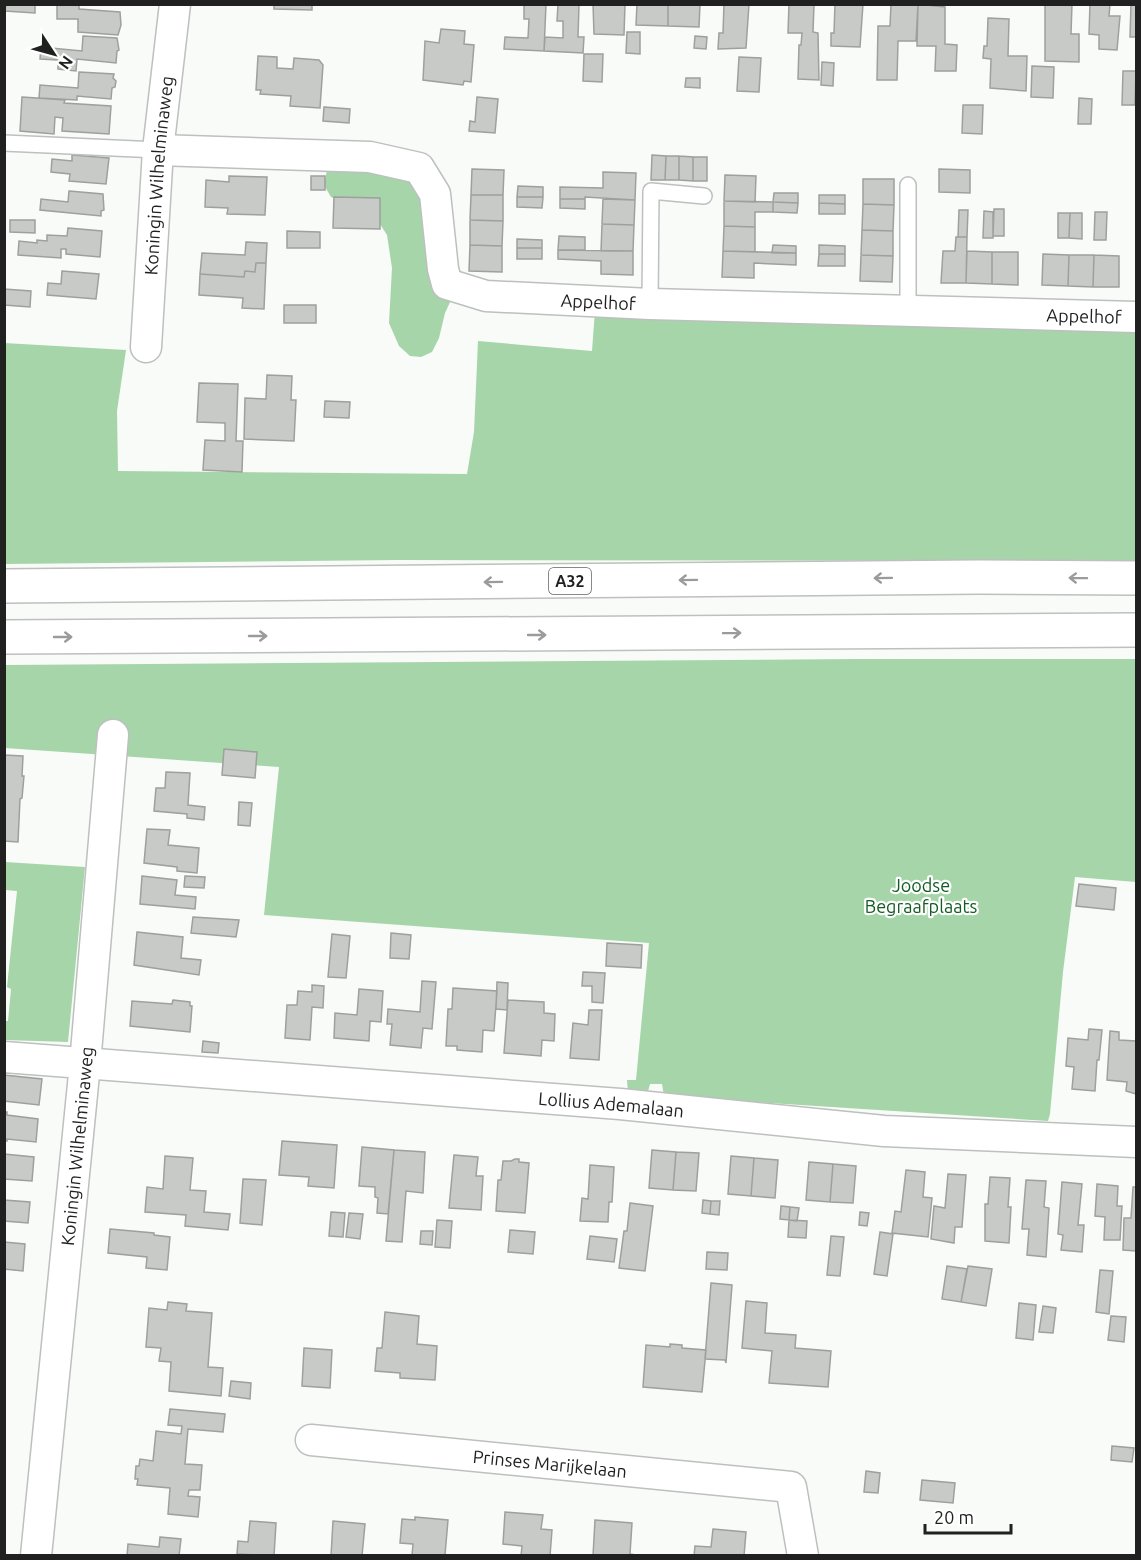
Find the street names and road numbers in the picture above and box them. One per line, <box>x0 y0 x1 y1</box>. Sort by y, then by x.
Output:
street label: Koningin Wilhelminaweg <box>140 75 177 276</box>
street label: Appelhof <box>560 290 636 313</box>
street label: Appelhof <box>1046 305 1122 327</box>
road number: A32 <box>549 568 591 594</box>
street label: Koningin Wilhelminaweg <box>57 1046 96 1247</box>
street label: Lollius Ademalaan <box>538 1088 685 1120</box>
street label: Prinses Marijkelaan <box>472 1446 628 1481</box>

